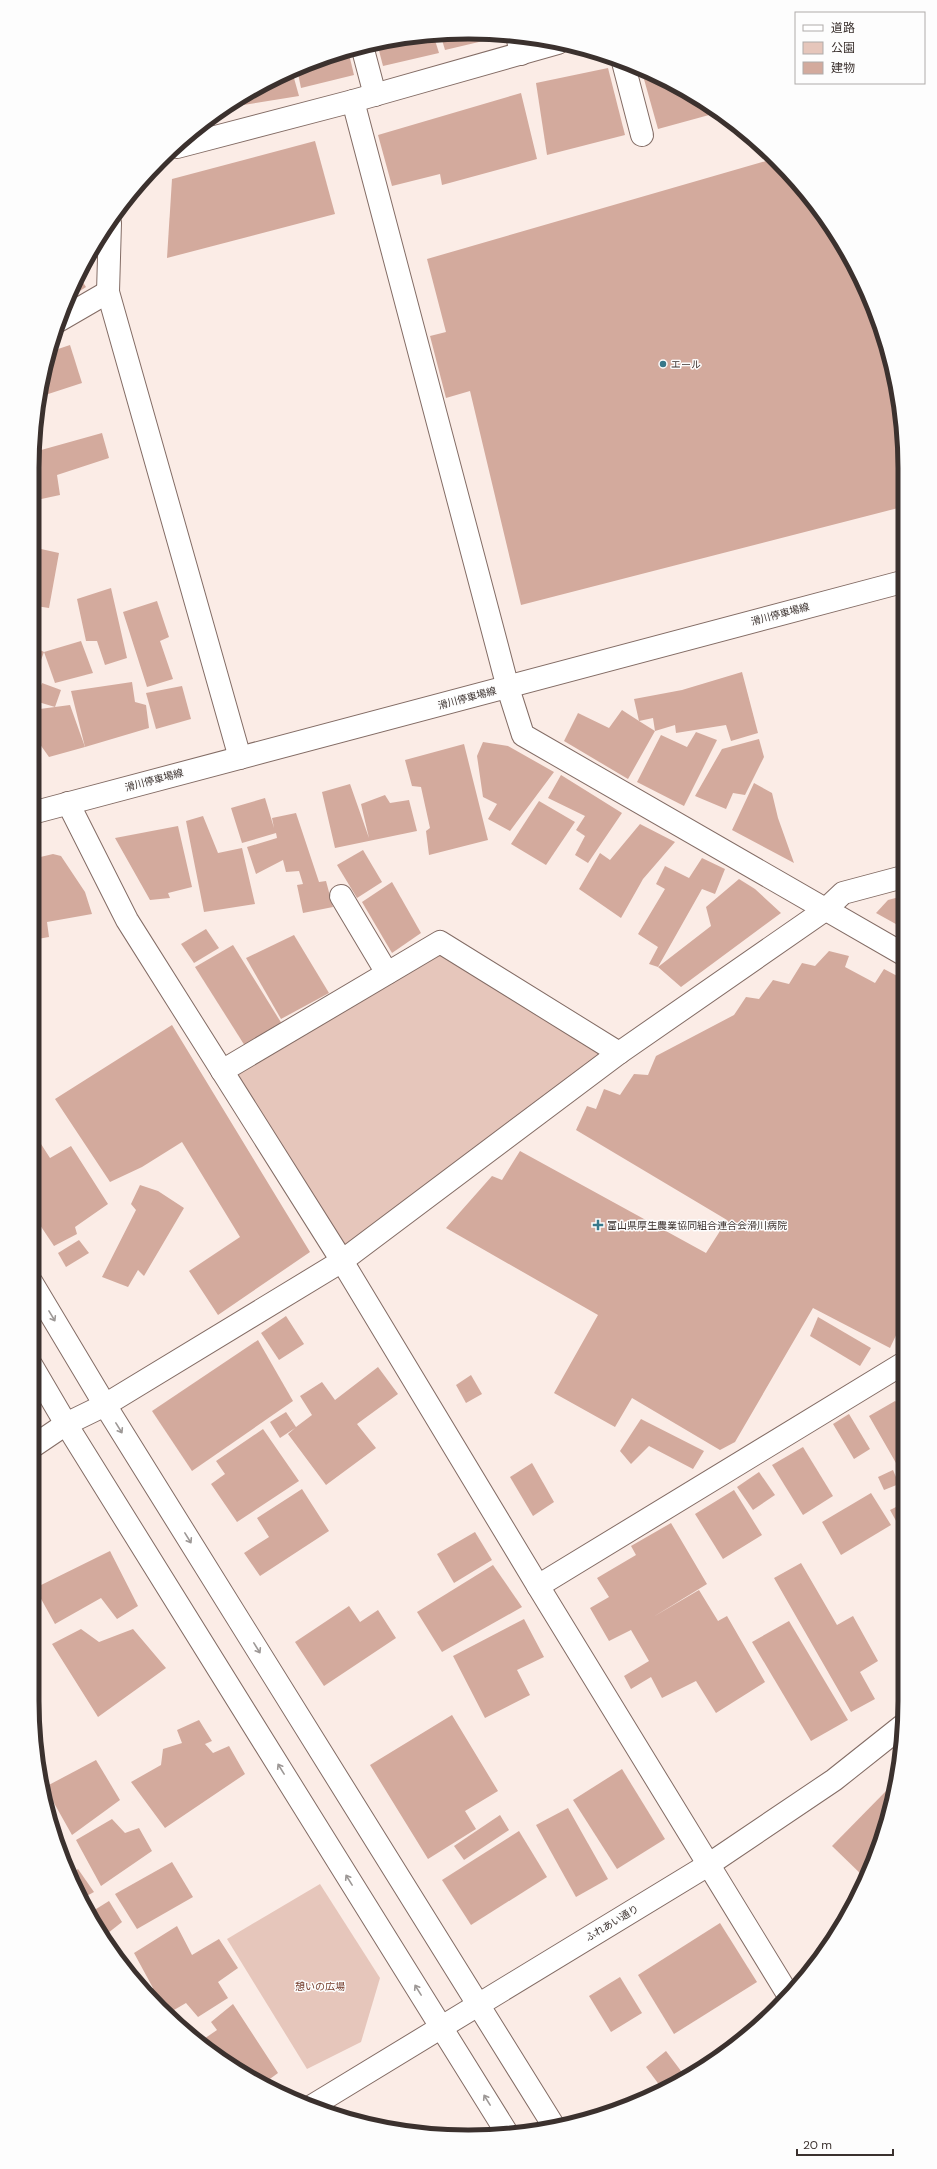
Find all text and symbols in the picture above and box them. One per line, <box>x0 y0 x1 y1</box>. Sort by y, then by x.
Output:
legend <box>795 12 925 84</box>
text: 道路 <box>831 20 855 36</box>
text: 公園 <box>831 40 855 56</box>
text: 建物 <box>831 60 855 76</box>
place label: エール <box>671 358 701 371</box>
marker: エール <box>658 359 668 369</box>
street label: 滑川停車場線 <box>749 600 811 628</box>
street label: 滑川停車場線 <box>436 684 498 712</box>
street label: 滑川停車場線 <box>123 766 185 794</box>
marker: 富山県厚生農業協同組合連合会滑川病院 <box>592 1219 604 1231</box>
place label: 富山県厚生農業協同組合連合会滑川病院 <box>607 1219 787 1232</box>
one-way arrow <box>48 1310 56 1322</box>
one-way arrow <box>115 1422 123 1434</box>
one-way arrow <box>184 1532 192 1544</box>
one-way arrow <box>253 1642 261 1654</box>
one-way arrow <box>276 1763 284 1775</box>
one-way arrow <box>345 1874 353 1885</box>
street label: ふれあい通り <box>583 1902 641 1944</box>
park label: 憩いの広場 <box>295 1980 345 1993</box>
one-way arrow <box>414 1985 422 1996</box>
one-way arrow <box>483 2095 491 2106</box>
scale bar <box>797 2131 893 2157</box>
text: 20 m <box>803 2137 832 2153</box>

